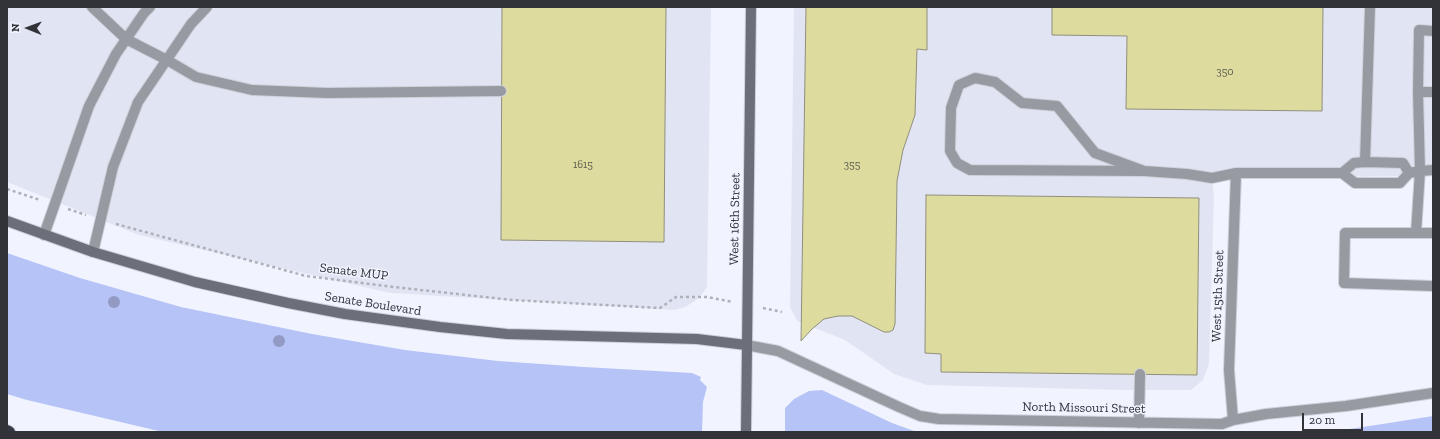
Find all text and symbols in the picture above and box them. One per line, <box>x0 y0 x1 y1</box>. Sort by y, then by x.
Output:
north arrow <box>8 8 48 48</box>
text: N <box>9 23 22 32</box>
house number: 350 <box>1216 65 1234 79</box>
house number: 1615 <box>573 158 593 172</box>
house number: 355 <box>844 158 860 172</box>
street label: West 16th Street <box>726 173 744 265</box>
street label: West 15th Street <box>1209 250 1227 342</box>
street label: Senate MUP <box>319 260 389 284</box>
street label: Senate Boulevard <box>324 289 422 319</box>
street label: North Missouri Street <box>1022 399 1146 417</box>
scale bar <box>1304 405 1365 431</box>
text: 20 m <box>1309 413 1335 427</box>

